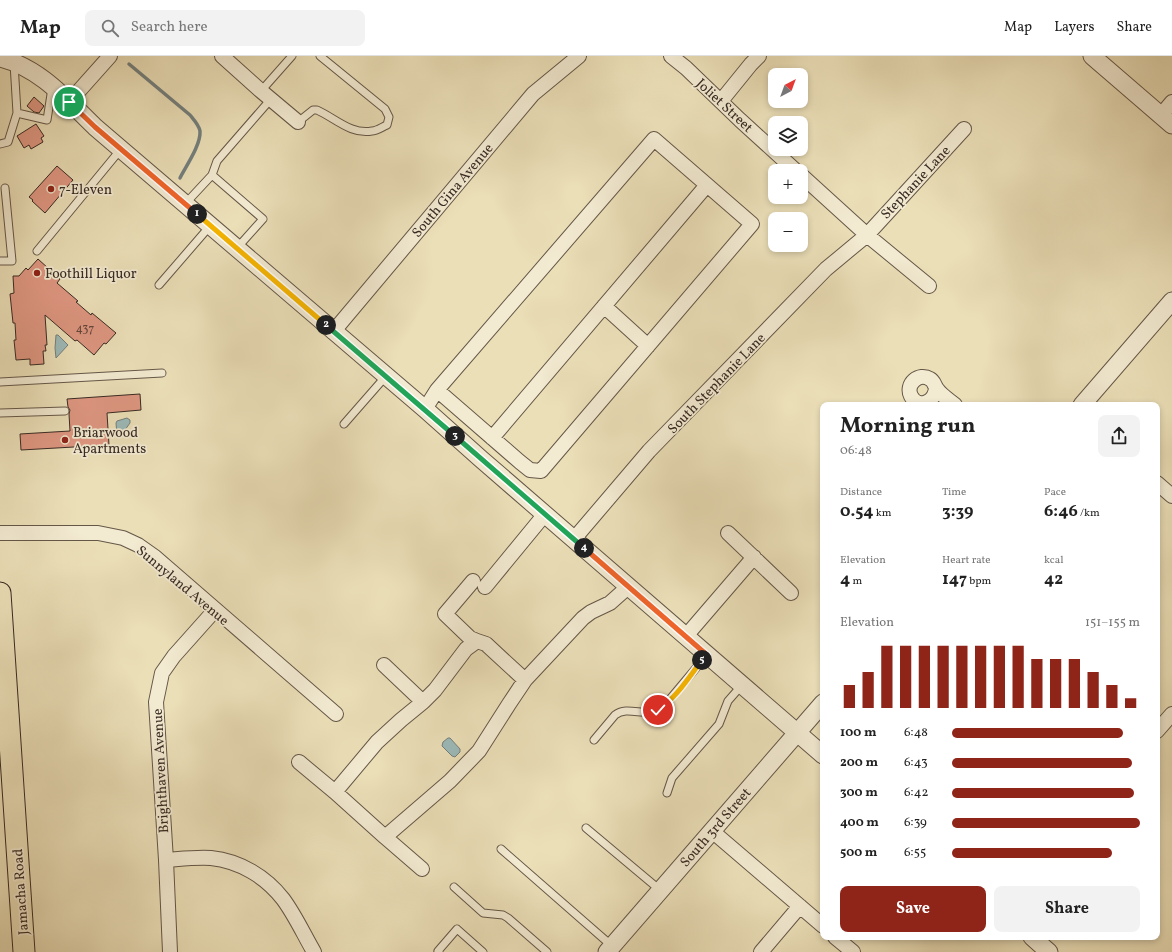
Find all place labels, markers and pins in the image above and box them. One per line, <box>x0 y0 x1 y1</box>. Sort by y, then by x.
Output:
pin <box>52 85 86 119</box>
place label: 7-Eleven <box>59 181 112 200</box>
marker: 7-Eleven <box>46 184 56 194</box>
pin: 1 <box>187 204 207 224</box>
place label: Foothill Liquor <box>45 265 137 284</box>
marker: Foothill Liquor <box>32 268 42 278</box>
pin: 2 <box>316 315 336 335</box>
place label: Briarwood Apartments <box>73 424 146 459</box>
pin: 3 <box>445 426 465 446</box>
marker: Briarwood Apartments <box>60 435 70 445</box>
pin: 4 <box>574 538 594 558</box>
pin: 5 <box>692 650 712 670</box>
pin <box>641 693 675 727</box>

